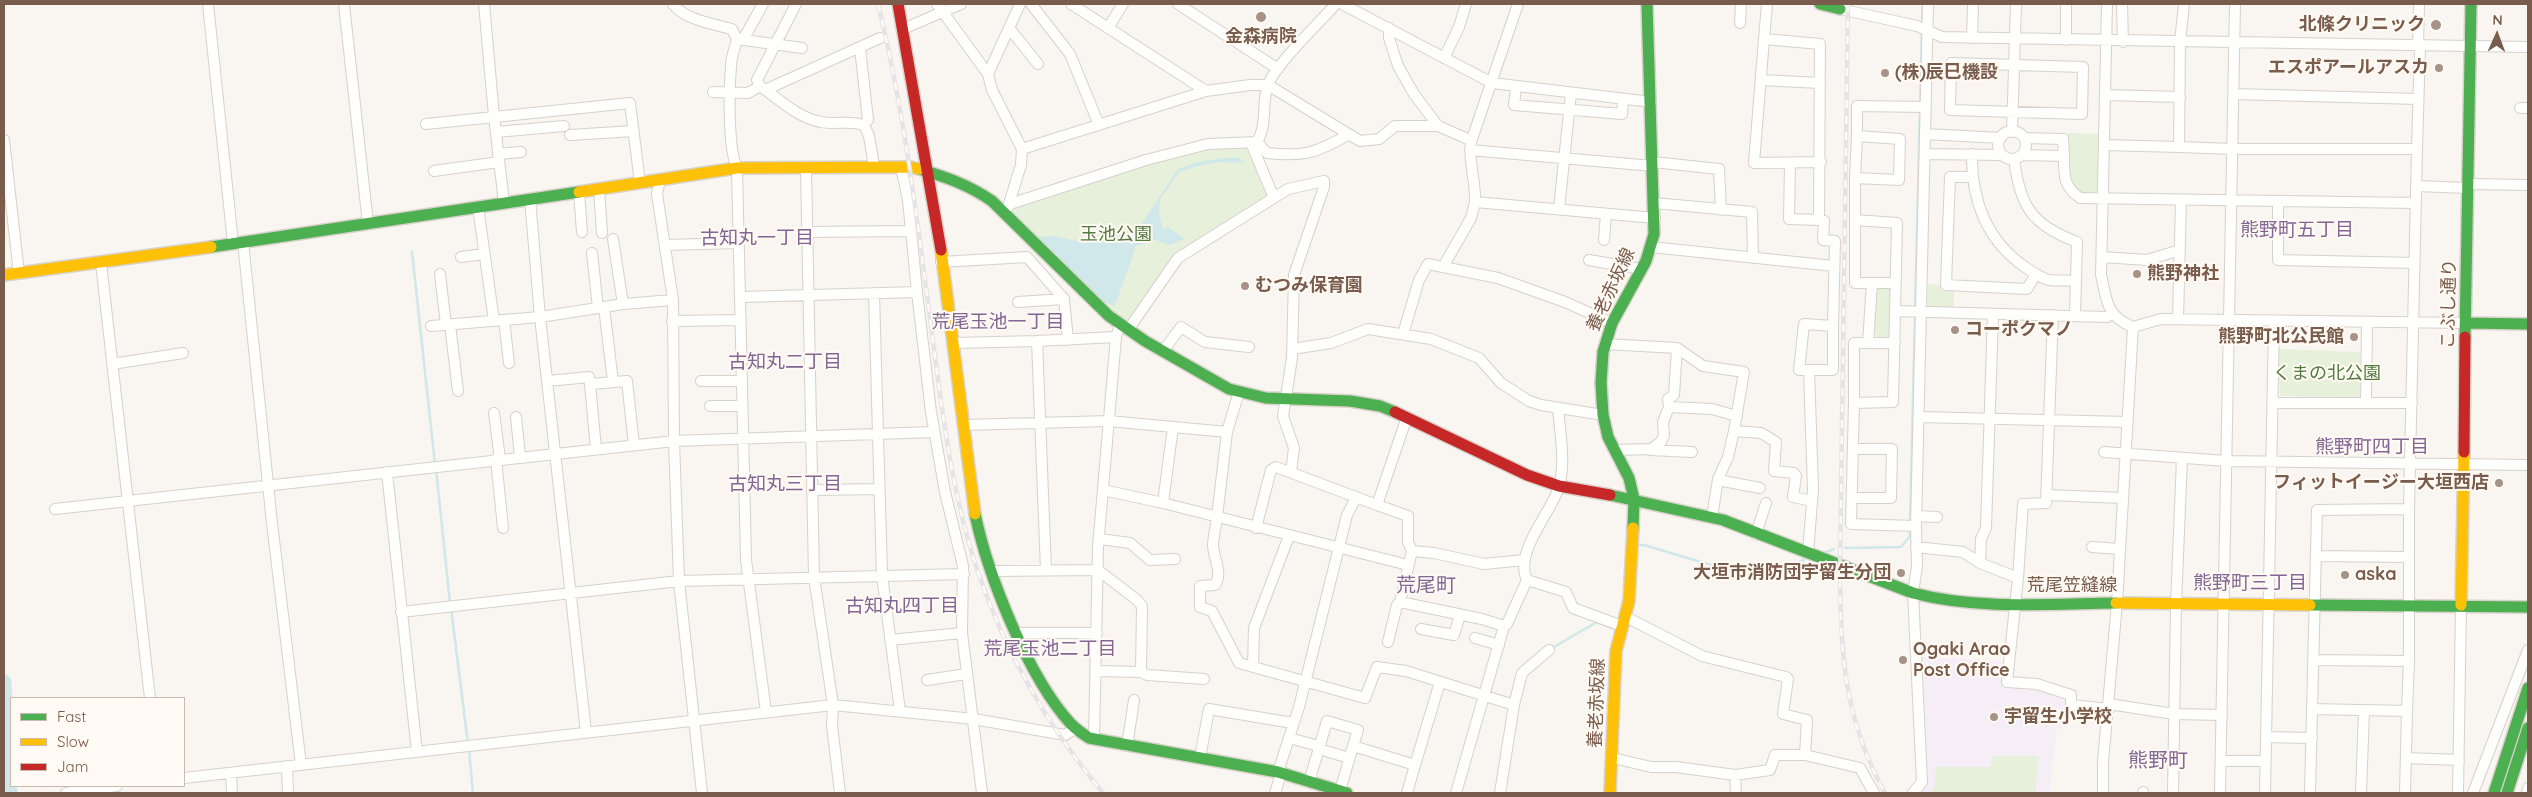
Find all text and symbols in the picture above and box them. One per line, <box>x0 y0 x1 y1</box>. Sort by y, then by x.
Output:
marker: 金森病院 <box>1254 10 1268 24</box>
north arrow <box>2472 10 2522 60</box>
text: N <box>2492 11 2503 29</box>
place label: 北條クリニック <box>2299 14 2425 36</box>
marker: 北條クリニック <box>2429 18 2443 32</box>
place label: 金森病院 <box>1225 26 1297 48</box>
place label: エスポアールアスカ <box>2268 57 2429 79</box>
place label: (株)辰巳機設 <box>1895 62 1998 84</box>
marker: エスポアールアスカ <box>2433 62 2445 74</box>
marker: (株)辰巳機設 <box>1879 67 1891 79</box>
district label: 熊野町五丁目 <box>2240 219 2354 241</box>
park label: 玉池公園 <box>1080 224 1152 246</box>
district label: 古知丸一丁目 <box>700 227 814 249</box>
street label: 養老赤坂線 <box>1582 245 1640 335</box>
street label: こぶし通り <box>2437 259 2461 349</box>
place label: 熊野神社 <box>2147 263 2219 285</box>
marker: 熊野神社 <box>2131 268 2143 280</box>
place label: むつみ保育園 <box>1255 275 1363 297</box>
marker: むつみ保育園 <box>1239 280 1251 292</box>
district label: 荒尾玉池一丁目 <box>932 311 1064 333</box>
place label: コーポクマノ <box>1965 319 2073 341</box>
marker: コーポクマノ <box>1949 324 1961 336</box>
place label: 熊野町北公民館 <box>2218 326 2344 348</box>
marker: 熊野町北公民館 <box>2348 331 2360 343</box>
district label: 古知丸二丁目 <box>728 351 842 373</box>
park label: くまの北公園 <box>2273 363 2381 385</box>
district label: 熊野町四丁目 <box>2315 436 2429 458</box>
place label: フィットイージー大垣西店 <box>2273 472 2489 494</box>
district label: 古知丸三丁目 <box>728 473 842 495</box>
marker: フィットイージー大垣西店 <box>2493 477 2505 489</box>
place label: 大垣市消防団宇留生分団 <box>1693 562 1891 584</box>
place label: aska <box>2355 564 2396 586</box>
marker: 大垣市消防団宇留生分団 <box>1895 567 1907 579</box>
marker: aska <box>2339 569 2351 581</box>
district label: 熊野町三丁目 <box>2193 572 2307 594</box>
district label: 荒尾町 <box>1396 574 1456 598</box>
street label: 荒尾笠縫線 <box>2027 575 2117 597</box>
district label: 古知丸四丁目 <box>845 595 959 617</box>
district label: 荒尾玉池二丁目 <box>984 638 1116 660</box>
place label: Ogaki Arao Post Office <box>1913 639 2011 682</box>
marker: Ogaki Arao Post Office <box>1897 654 1909 666</box>
street label: 養老赤坂線 <box>1585 658 1609 748</box>
legend <box>10 697 185 787</box>
place label: 宇留生小学校 <box>2004 706 2112 728</box>
text: Fast <box>57 707 86 726</box>
marker: 宇留生小学校 <box>1988 711 2000 723</box>
text: Slow <box>57 732 89 751</box>
district label: 熊野町 <box>2128 749 2188 773</box>
text: Jam <box>57 757 88 776</box>

